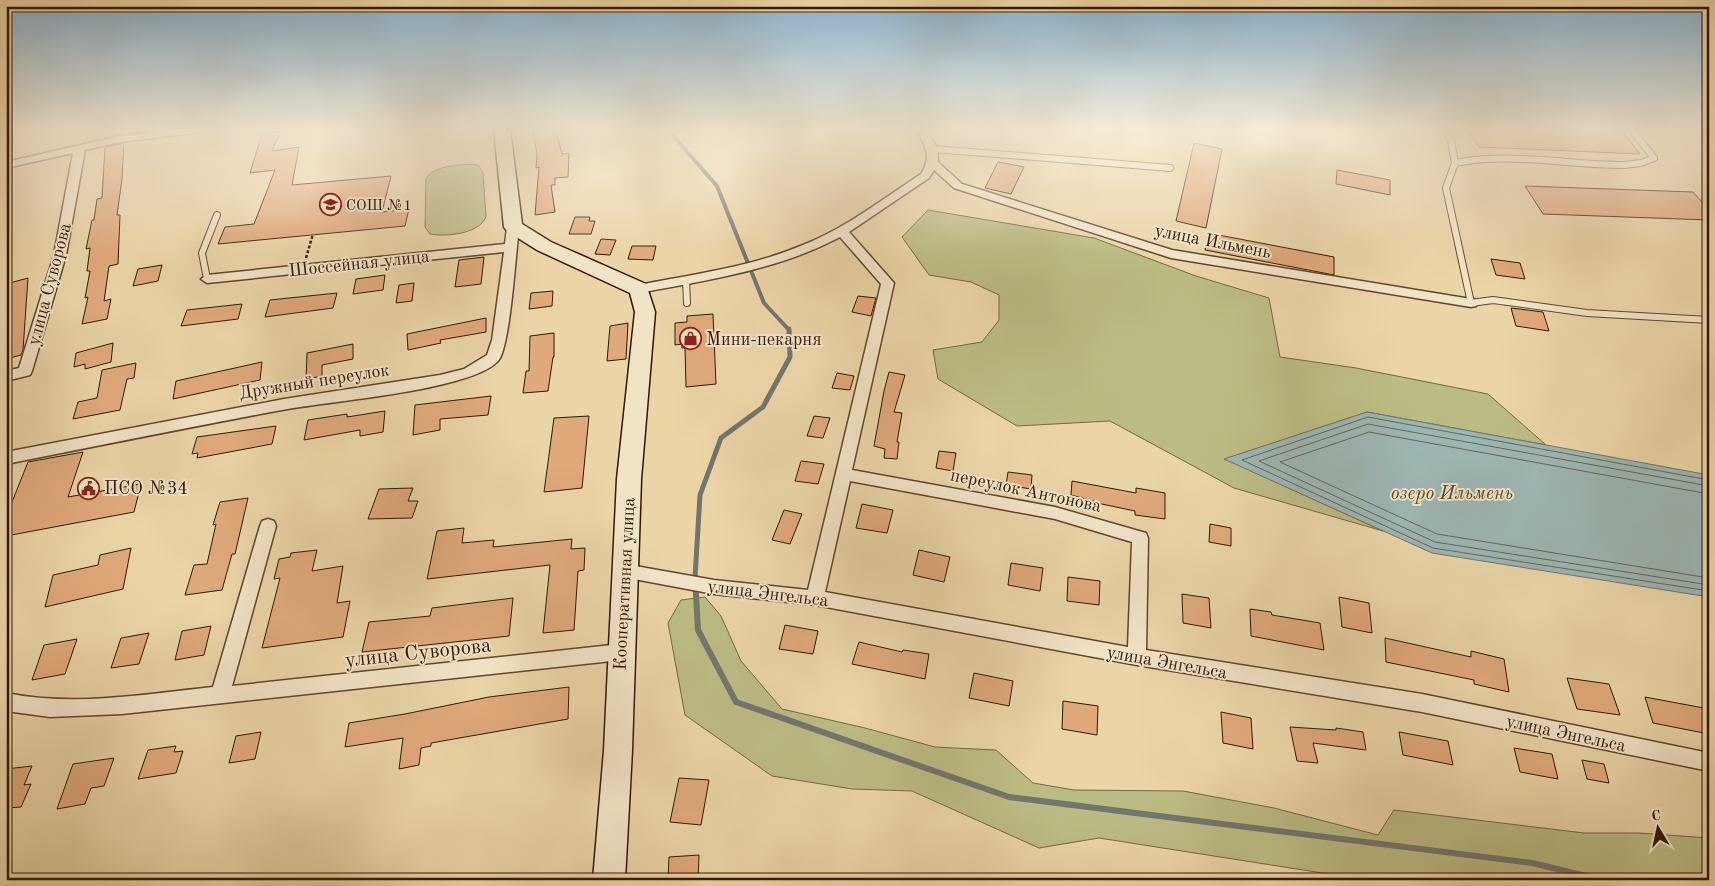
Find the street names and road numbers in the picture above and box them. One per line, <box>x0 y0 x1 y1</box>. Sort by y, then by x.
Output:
street label: улица Суворова <box>25 221 75 347</box>
street label: улица Ильмень <box>1153 222 1273 262</box>
street label: Шоссейная улица <box>288 248 431 280</box>
street label: Дружный переулок <box>238 361 391 403</box>
street label: переулок Антонова <box>949 466 1103 516</box>
street label: Кооперативная улица <box>611 497 639 671</box>
street label: улица Энгельса <box>706 578 830 610</box>
street label: улица Суворова <box>344 635 492 672</box>
street label: улица Энгельса <box>1105 644 1228 682</box>
street label: улица Энгельса <box>1504 713 1627 755</box>

